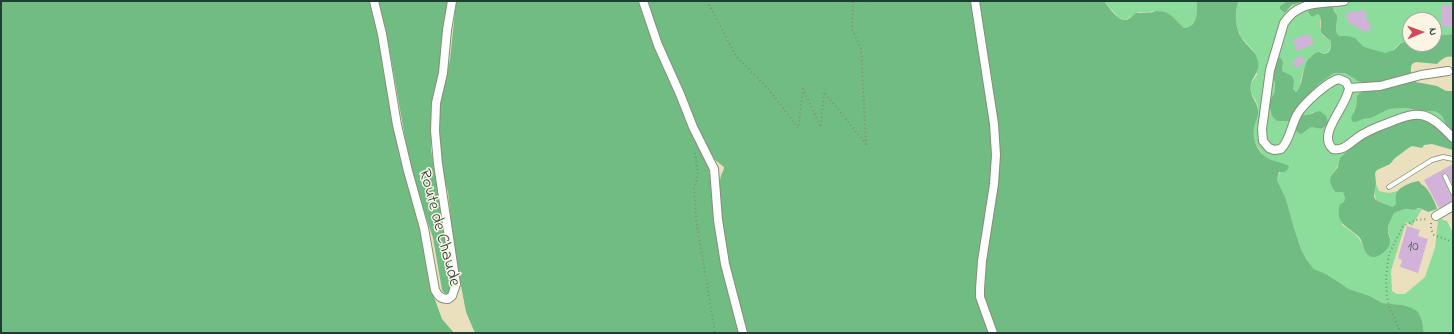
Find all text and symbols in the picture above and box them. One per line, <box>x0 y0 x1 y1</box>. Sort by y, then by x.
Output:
north arrow <box>1402 12 1442 52</box>
text: N <box>1425 28 1441 36</box>
street label: Route de Chaude <box>413 167 463 289</box>
house number: 10 <box>1407 239 1419 257</box>

